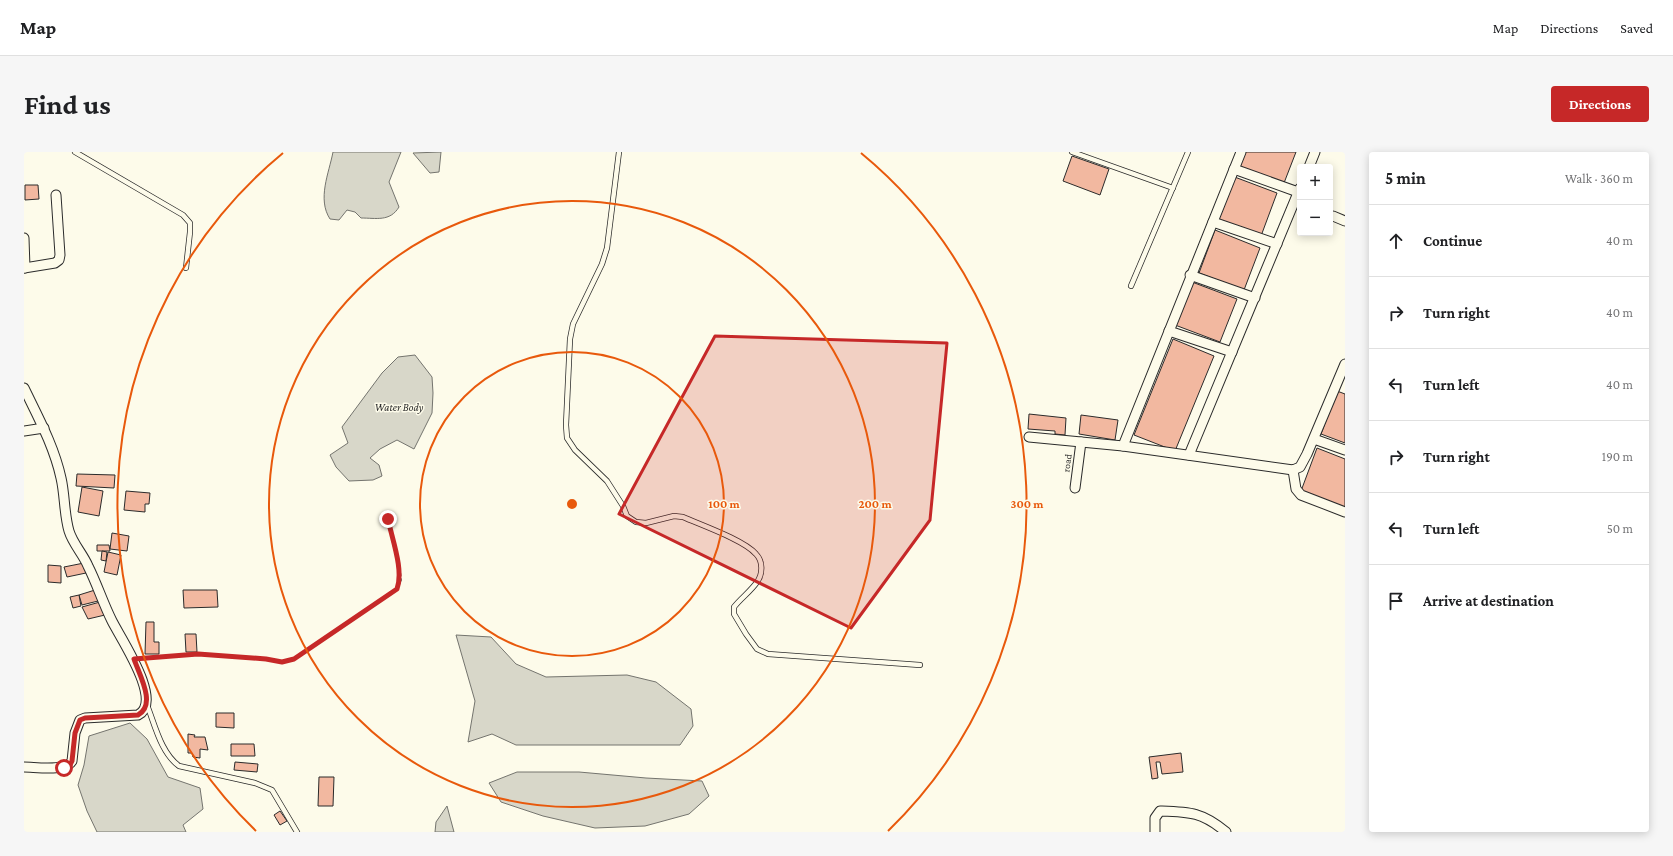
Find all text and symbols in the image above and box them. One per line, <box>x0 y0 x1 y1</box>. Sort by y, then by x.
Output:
text: Map <box>20 17 56 38</box>
text: Map <box>1493 20 1518 36</box>
text: Directions <box>1540 20 1598 36</box>
text: Saved <box>1620 20 1653 36</box>
button: Directions <box>1551 86 1649 122</box>
text: Find us <box>24 89 111 120</box>
map controls <box>1297 164 1333 236</box>
button: + <box>1297 164 1333 200</box>
text: 5 min <box>1385 169 1426 188</box>
text: Walk · 360 m <box>1565 171 1633 186</box>
button: − <box>1297 200 1333 236</box>
icon: ahead <box>1385 230 1407 252</box>
text: Continue <box>1423 233 1482 249</box>
text: 40 m <box>1606 233 1633 248</box>
icon: right <box>1385 302 1407 324</box>
text: Turn right <box>1423 305 1490 321</box>
text: 40 m <box>1606 305 1633 320</box>
icon: left <box>1385 374 1407 396</box>
text: Turn left <box>1423 377 1479 393</box>
text: 40 m <box>1606 377 1633 392</box>
water label: Water Body <box>375 401 424 414</box>
icon: right <box>1385 446 1407 468</box>
text: Turn right <box>1423 449 1490 465</box>
text: 190 m <box>1602 449 1633 464</box>
street label: road <box>1060 453 1074 473</box>
centre of rings <box>565 497 579 511</box>
text: 100 m <box>708 497 741 511</box>
text: 200 m <box>858 497 892 511</box>
text: 300 m <box>1011 497 1044 511</box>
route end <box>379 510 397 528</box>
icon: left <box>1385 518 1407 540</box>
text: Turn left <box>1423 521 1479 537</box>
text: 50 m <box>1607 521 1633 536</box>
icon: arrive <box>1385 590 1407 612</box>
text: Arrive at destination <box>1423 593 1554 609</box>
route start <box>55 759 73 777</box>

